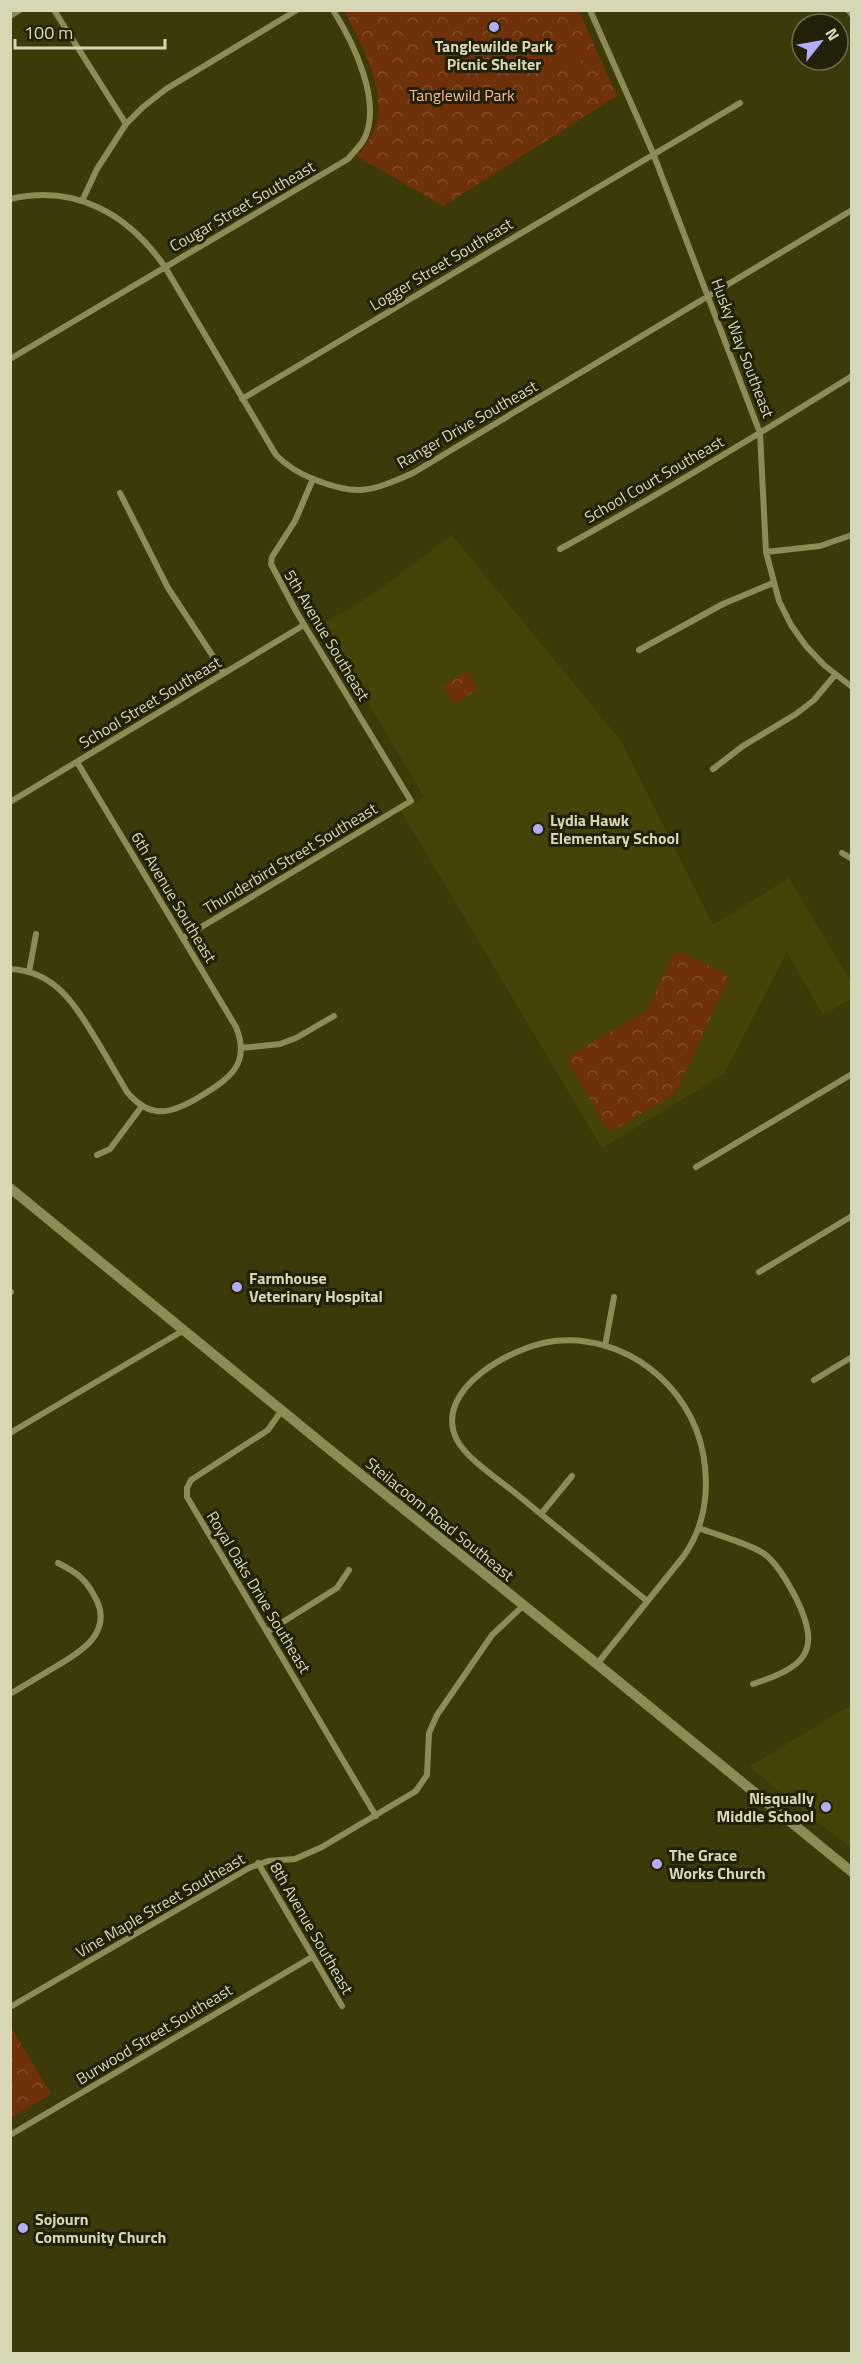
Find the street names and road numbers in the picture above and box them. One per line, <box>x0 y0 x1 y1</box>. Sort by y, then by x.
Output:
street label: Cougar Street Southeast <box>165 154 320 258</box>
street label: Logger Street Southeast <box>365 211 518 316</box>
street label: Husky Way Southeast <box>705 275 781 422</box>
street label: Ranger Drive Southeast <box>392 374 542 474</box>
street label: School Court Southeast <box>580 429 729 529</box>
street label: 5th Avenue Southeast <box>278 565 376 705</box>
street label: School Street Southeast <box>74 650 226 754</box>
street label: Thunderbird Street Southeast <box>198 796 382 920</box>
street label: 6th Avenue Southeast <box>125 827 223 967</box>
street label: Steilacoom Road Southeast <box>360 1451 520 1587</box>
street label: Royal Oaks Drive Southeast <box>201 1506 317 1678</box>
street label: Vine Maple Street Southeast <box>71 1846 249 1963</box>
street label: 8th Avenue Southeast <box>264 1857 360 1999</box>
street label: Burwood Street Southeast <box>71 1978 237 2090</box>

